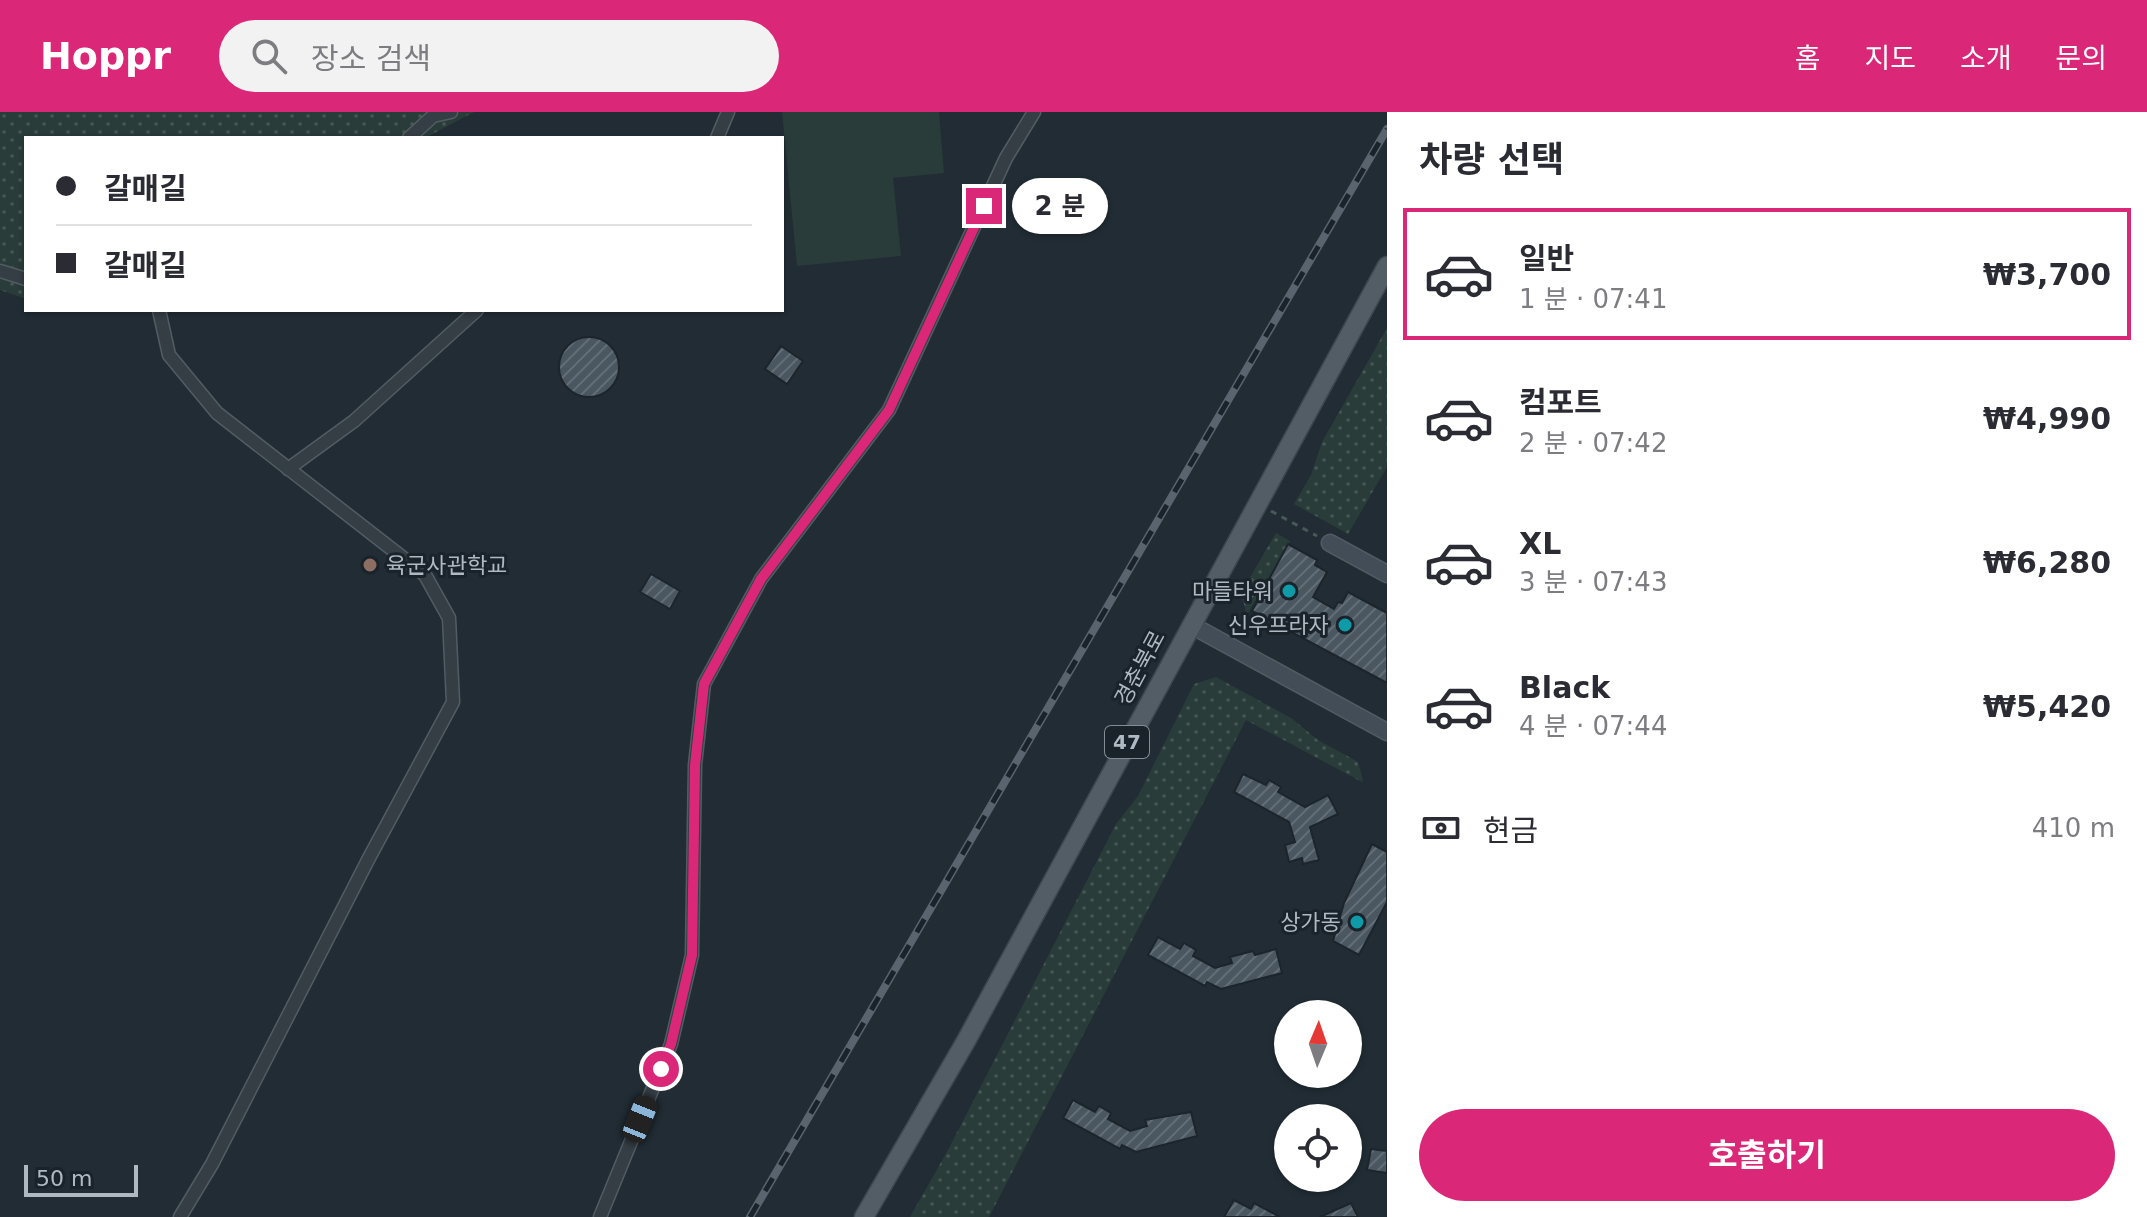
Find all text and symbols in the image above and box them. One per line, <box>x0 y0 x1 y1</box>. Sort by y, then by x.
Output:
search box <box>219 20 779 92</box>
text: Hoppr <box>40 34 171 78</box>
icon: search <box>247 34 291 78</box>
text: 장소 검색 <box>311 41 431 76</box>
text: 홈 <box>1795 42 1820 75</box>
text: 지도 <box>1864 42 1916 75</box>
text: 소개 <box>1960 42 2011 75</box>
text: 문의 <box>2055 42 2107 75</box>
text: 차량 선택 <box>1419 139 1564 180</box>
text: 갈매길 <box>104 171 187 206</box>
callout: 2 분 <box>1012 178 1108 234</box>
route end <box>966 188 1002 224</box>
text: 2 분 <box>1034 191 1086 221</box>
icon: car <box>1423 238 1495 310</box>
text: 일반 <box>1519 241 1574 276</box>
text: 갈매길 <box>104 248 187 283</box>
text: ₩3,700 <box>1983 257 2111 292</box>
text: 1 분 · 07:41 <box>1519 284 1667 314</box>
icon: car <box>1423 382 1495 454</box>
text: 컴포트 <box>1519 385 1602 420</box>
text: ₩4,990 <box>1983 401 2111 436</box>
text: 2 분 · 07:42 <box>1519 428 1667 458</box>
icon: car <box>1423 526 1495 598</box>
text: XL <box>1519 526 1561 561</box>
text: ₩6,280 <box>1983 545 2111 580</box>
place label: 육군사관학교 <box>386 553 507 578</box>
marker: 육군사관학교 <box>361 556 379 574</box>
text: 3 분 · 07:43 <box>1519 567 1667 597</box>
place label: 마들타워 <box>1192 579 1273 604</box>
marker: 마들타워 <box>1280 582 1298 600</box>
place label: 신우프라자 <box>1228 613 1329 638</box>
marker: 신우프라자 <box>1336 616 1354 634</box>
street label: 경춘북로 <box>1110 626 1170 710</box>
icon: car <box>1423 670 1495 742</box>
text: Black <box>1519 670 1610 705</box>
text: ₩5,420 <box>1983 689 2111 724</box>
text: 4 분 · 07:44 <box>1519 711 1667 741</box>
road number: 47 <box>1105 726 1149 758</box>
icon: cash <box>1419 806 1463 850</box>
text: 현금 <box>1483 813 1538 848</box>
text: 410 m <box>2032 813 2115 843</box>
place label: 상가동 <box>1280 910 1341 935</box>
marker: 상가동 <box>1348 913 1366 931</box>
north arrow <box>1274 1000 1362 1088</box>
map controls <box>1274 1000 1362 1192</box>
route start <box>643 1051 679 1087</box>
car <box>620 1092 660 1146</box>
button: locate <box>1274 1104 1362 1192</box>
button: 호출하기 <box>1419 1109 2115 1201</box>
scale bar <box>24 1161 138 1197</box>
text: 50 m <box>36 1166 92 1191</box>

